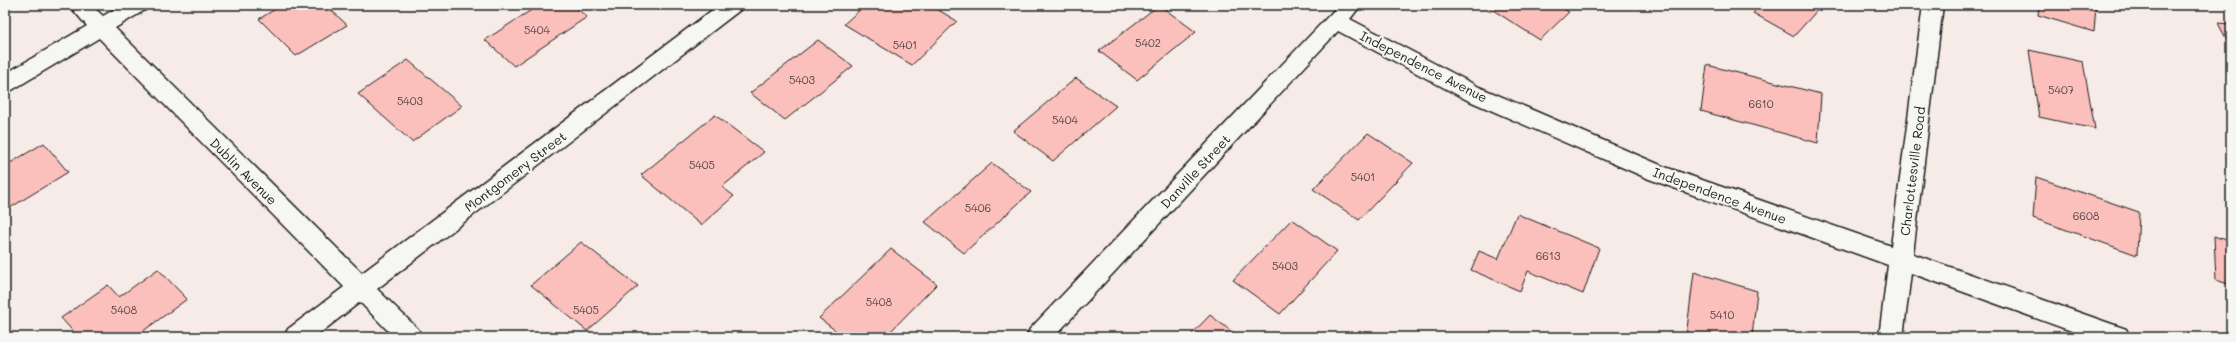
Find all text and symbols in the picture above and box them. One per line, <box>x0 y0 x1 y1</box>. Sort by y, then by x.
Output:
house number: 5404 <box>524 22 551 37</box>
street label: Independence Avenue <box>1357 26 1491 106</box>
house number: 5402 <box>1135 35 1161 50</box>
house number: 5401 <box>893 37 917 52</box>
house number: 5403 <box>789 72 816 87</box>
house number: 5407 <box>2048 82 2074 97</box>
house number: 5403 <box>397 93 424 108</box>
house number: 6610 <box>1749 96 1774 111</box>
street label: Charlottesville Road <box>1896 105 1928 237</box>
house number: 5404 <box>1052 112 1079 127</box>
street label: Montgomery Street <box>461 127 570 215</box>
street label: Danville Street <box>1156 130 1234 212</box>
street label: Dublin Avenue <box>207 134 281 208</box>
house number: 5405 <box>689 157 715 172</box>
street label: Independence Avenue <box>1651 163 1789 227</box>
house number: 5401 <box>1351 169 1375 184</box>
house number: 5406 <box>965 200 991 215</box>
house number: 6608 <box>2073 208 2100 223</box>
house number: 6613 <box>1536 248 1561 263</box>
house number: 5403 <box>1272 258 1299 273</box>
house number: 5408 <box>866 294 893 309</box>
house number: 5408 <box>111 302 138 317</box>
house number: 5405 <box>573 302 599 317</box>
house number: 5410 <box>1710 307 1734 322</box>

